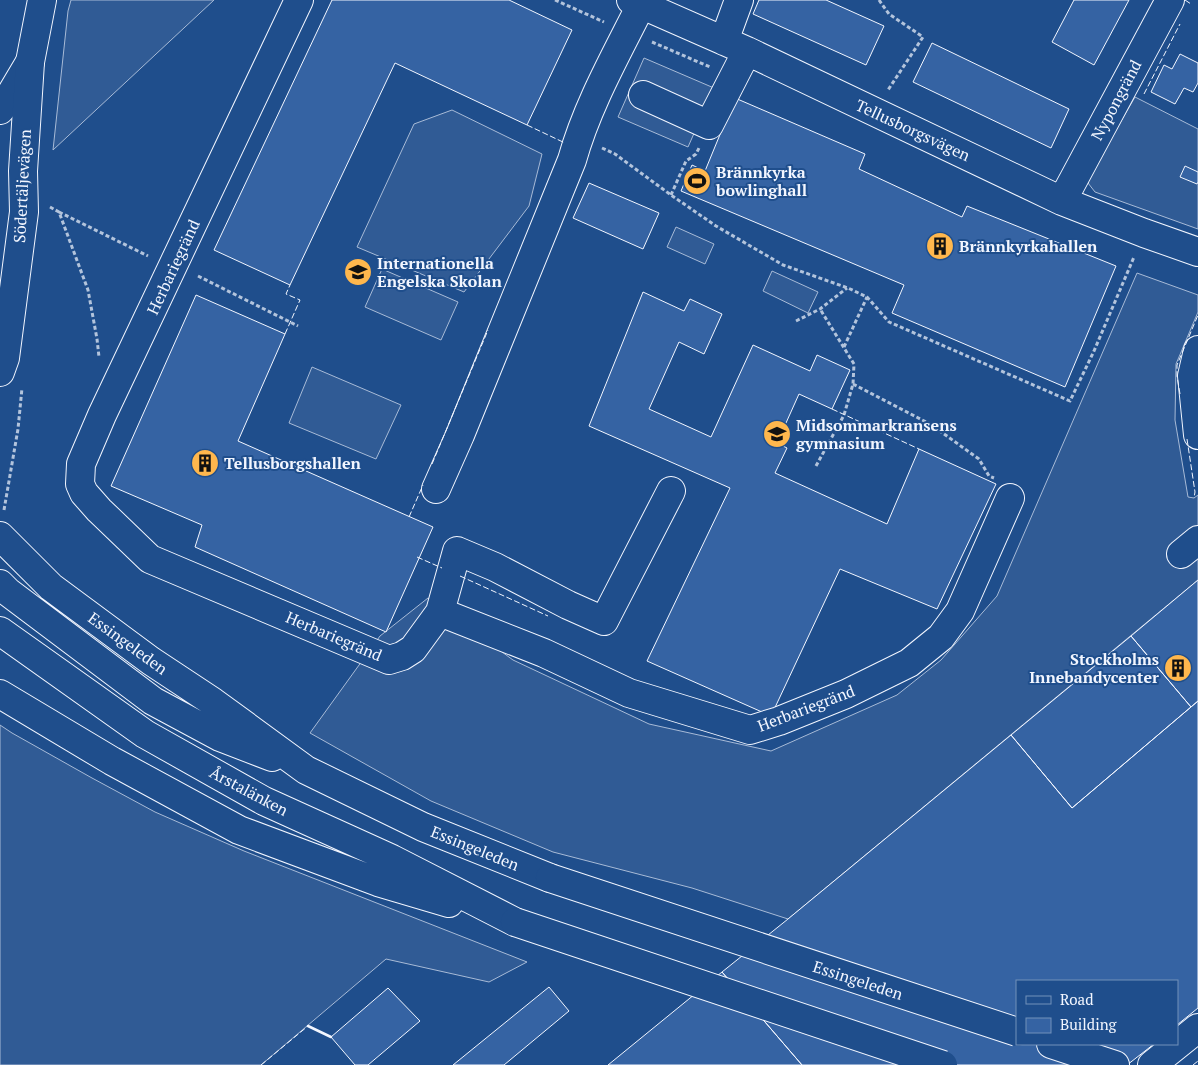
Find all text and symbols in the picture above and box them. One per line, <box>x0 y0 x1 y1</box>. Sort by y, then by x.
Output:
street label: Nypongränd <box>1086 56 1146 144</box>
street label: Tellusborgsvägen <box>852 94 974 166</box>
street label: Södertäljevägen <box>8 128 36 243</box>
place label: Brännkyrka bowlinghall <box>715 161 807 201</box>
sports icon: Brännkyrka bowlinghall <box>682 166 712 196</box>
street label: Herbariegränd <box>141 216 205 318</box>
building icon: Brännkyrkahallen <box>925 231 955 261</box>
place label: Brännkyrkahallen <box>959 235 1098 257</box>
place label: Internationella Engelska Skolan <box>377 252 502 292</box>
school or university icon: Internationella Engelska Skolan <box>343 257 373 287</box>
place label: Midsommarkransens gymnasium <box>796 414 957 454</box>
school or university icon: Midsommarkransens gymnasium <box>762 419 792 449</box>
building icon: Tellusborgshallen <box>190 448 220 478</box>
place label: Tellusborgshallen <box>224 452 362 474</box>
street label: Herbariegränd <box>282 606 386 666</box>
street label: Essingeleden <box>84 607 173 680</box>
place label: Stockholms Innebandycenter <box>1029 648 1159 688</box>
building icon: Stockholms Innebandycenter <box>1163 653 1193 683</box>
street label: Herbariegränd <box>754 679 858 737</box>
street label: Årstalänken <box>206 761 293 821</box>
street label: Essingeleden <box>428 820 523 876</box>
street label: Essingeleden <box>810 955 906 1005</box>
legend <box>1016 980 1178 1045</box>
text: Road <box>1060 989 1093 1009</box>
text: Building <box>1060 1014 1118 1034</box>

